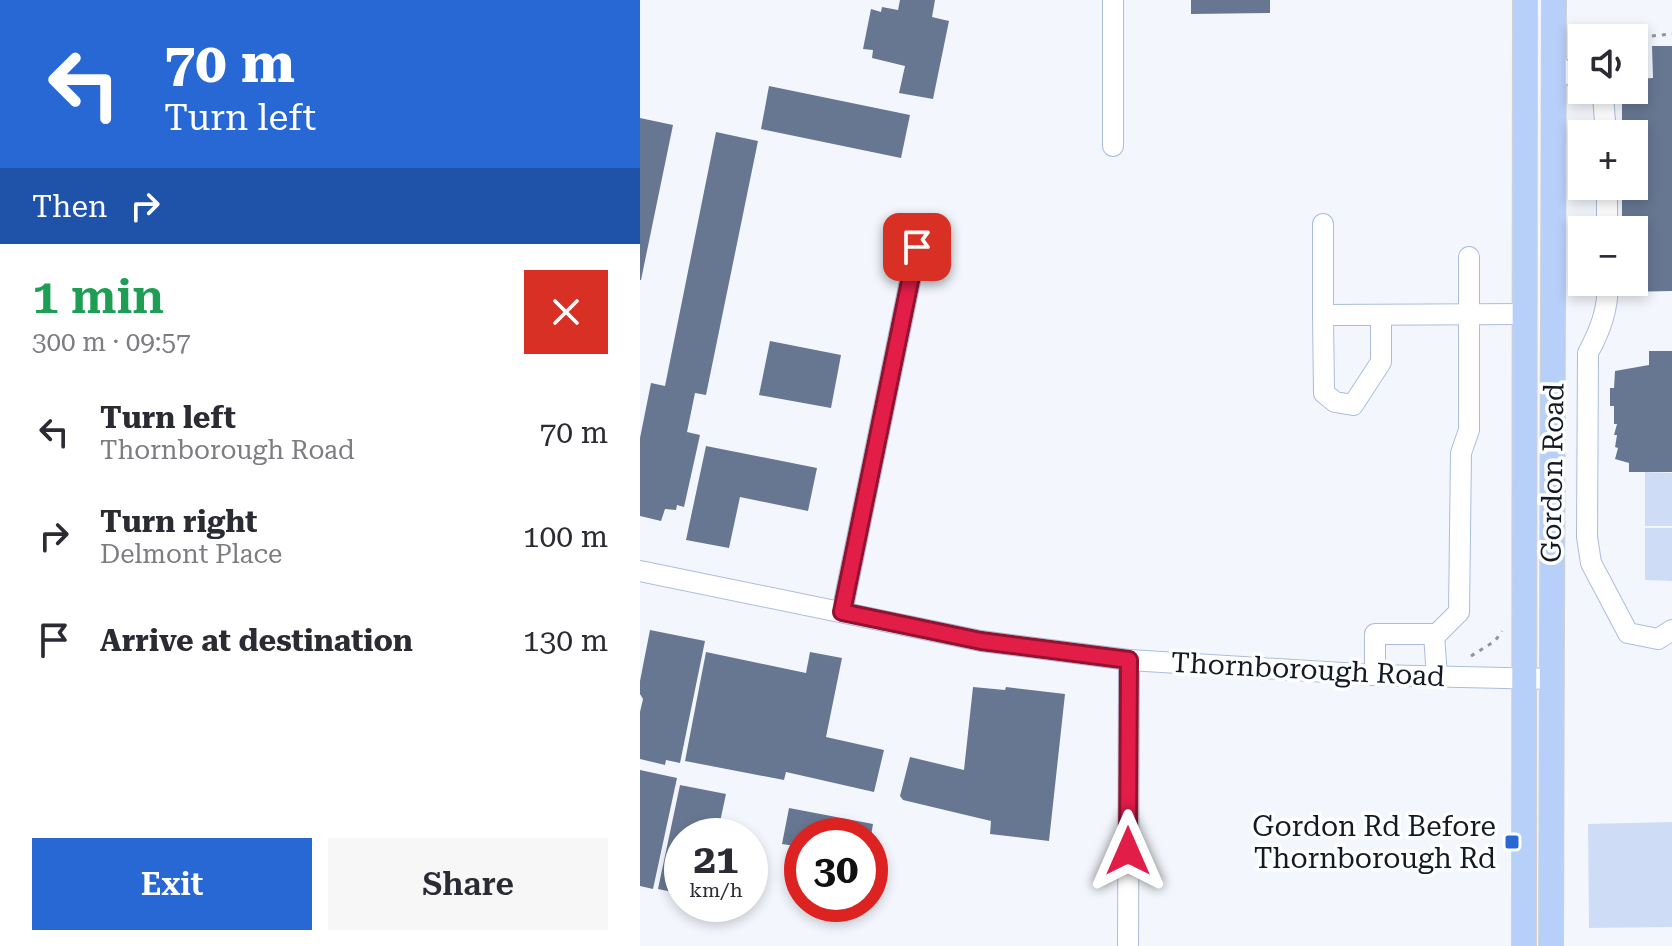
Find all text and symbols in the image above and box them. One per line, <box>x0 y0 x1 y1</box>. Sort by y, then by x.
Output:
map controls <box>1568 24 1648 296</box>
button: sound <box>1568 24 1648 104</box>
text: 70 m <box>164 30 295 96</box>
icon: left <box>32 32 136 136</box>
text: Turn left <box>164 97 316 139</box>
button: + <box>1568 120 1648 200</box>
icon: right <box>123 184 167 228</box>
text: Then <box>32 189 107 224</box>
pin <box>883 213 951 281</box>
button: − <box>1568 216 1648 296</box>
icon: arrive <box>895 225 939 269</box>
text: 1 min <box>32 269 164 325</box>
button: close <box>524 270 608 354</box>
text: 300 m · 09:57 <box>32 327 191 357</box>
street label: Gordon Road <box>1534 383 1571 563</box>
text: Turn left <box>100 400 236 435</box>
icon: left <box>32 410 76 454</box>
text: 70 m <box>539 415 608 450</box>
text: Thornborough Road <box>100 435 355 465</box>
text: Turn right <box>100 504 257 539</box>
icon: right <box>32 514 76 558</box>
text: 100 m <box>523 519 608 554</box>
text: Delmont Place <box>100 539 282 569</box>
icon: arrive <box>32 618 76 662</box>
text: Arrive at destination <box>100 623 413 658</box>
text: 130 m <box>523 623 608 658</box>
street label: Thornborough Road <box>1170 646 1446 693</box>
position arrow <box>1086 809 1170 893</box>
place label: Gordon Rd Before Thornborough Rd <box>1252 810 1496 875</box>
speed limit sign: 30 <box>784 818 888 922</box>
marker: Gordon Rd Before Thornborough Rd <box>1503 833 1521 851</box>
text: 21 <box>694 836 738 883</box>
button: Exit <box>32 838 312 930</box>
button: Share <box>328 838 608 930</box>
text: km/h <box>689 878 743 902</box>

